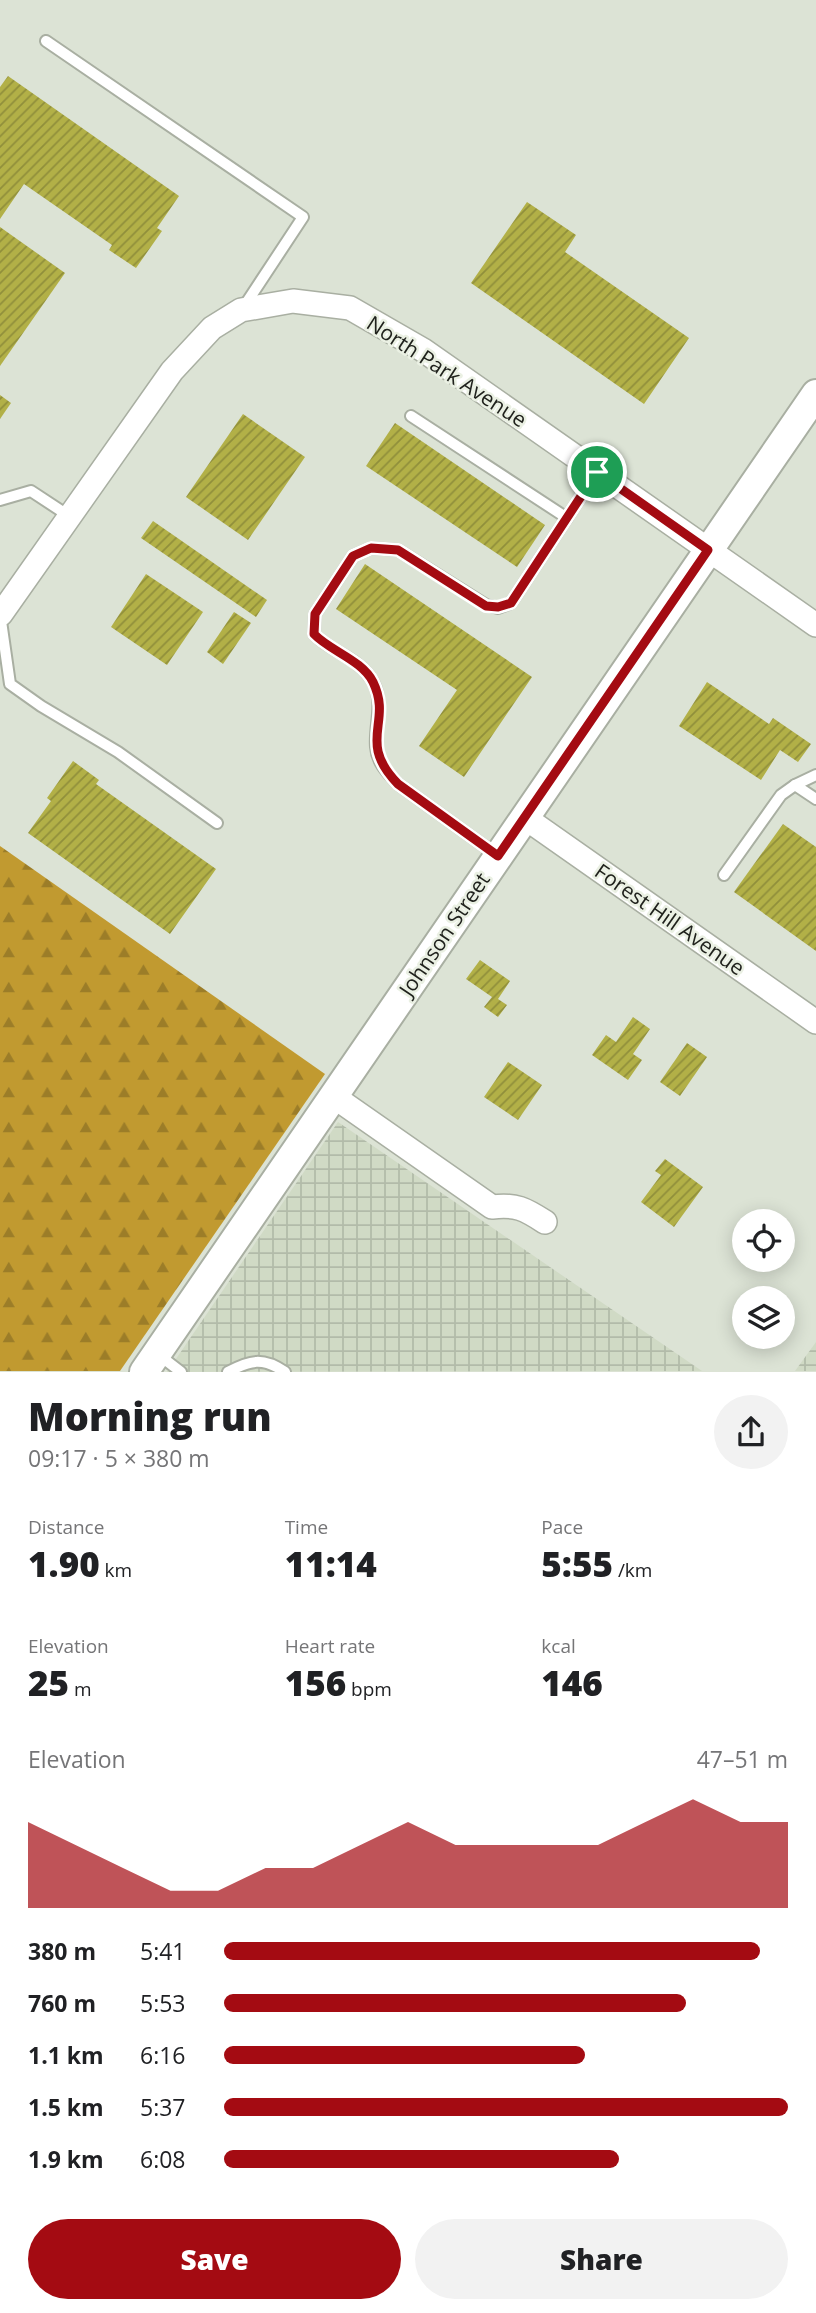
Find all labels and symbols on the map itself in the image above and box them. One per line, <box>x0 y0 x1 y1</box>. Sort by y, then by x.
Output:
street label: North Park Avenue <box>362 309 532 433</box>
pin <box>567 442 627 502</box>
street label: Forest Hill Avenue <box>590 857 750 981</box>
street label: Johnson Street <box>391 867 496 1003</box>

